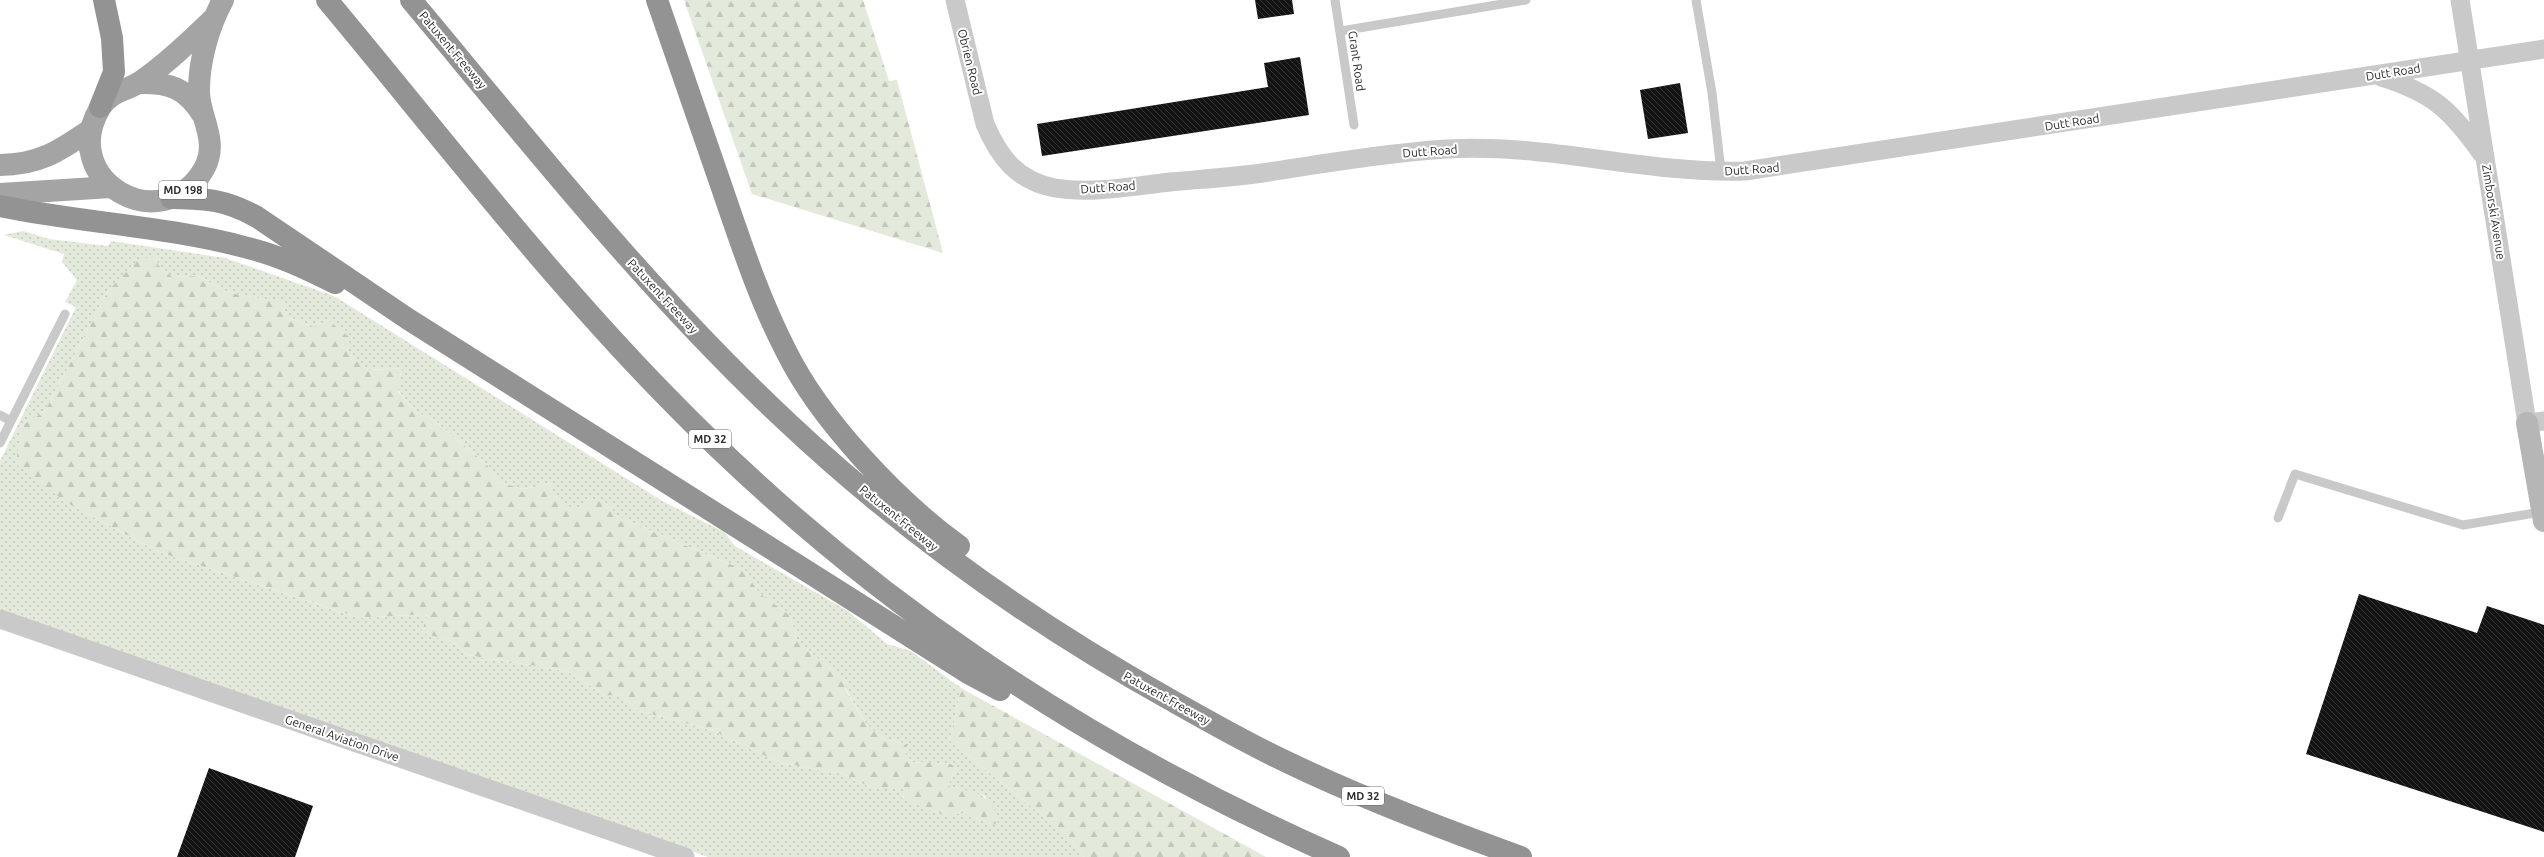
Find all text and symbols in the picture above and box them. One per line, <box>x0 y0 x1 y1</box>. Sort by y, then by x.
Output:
street label: Patuxent Freeway <box>417 9 489 91</box>
street label: Obrien Road <box>956 28 984 96</box>
street label: Grant Road <box>1346 30 1368 92</box>
street label: Dutt Road <box>2365 61 2421 83</box>
street label: Dutt Road <box>2044 111 2100 133</box>
street label: Dutt Road <box>1402 143 1458 159</box>
street label: Dutt Road <box>1724 161 1780 177</box>
street label: Zimborski Avenue <box>2480 164 2508 260</box>
street label: Dutt Road <box>1080 179 1136 195</box>
road number: MD 198 <box>159 181 207 199</box>
street label: Patuxent Freeway <box>625 256 701 336</box>
road number: MD 32 <box>689 430 731 448</box>
street label: Patuxent Freeway <box>857 482 941 554</box>
street label: Patuxent Freeway <box>1122 669 1213 727</box>
street label: General Aviation Drive <box>283 712 401 764</box>
road number: MD 32 <box>1342 787 1384 805</box>

